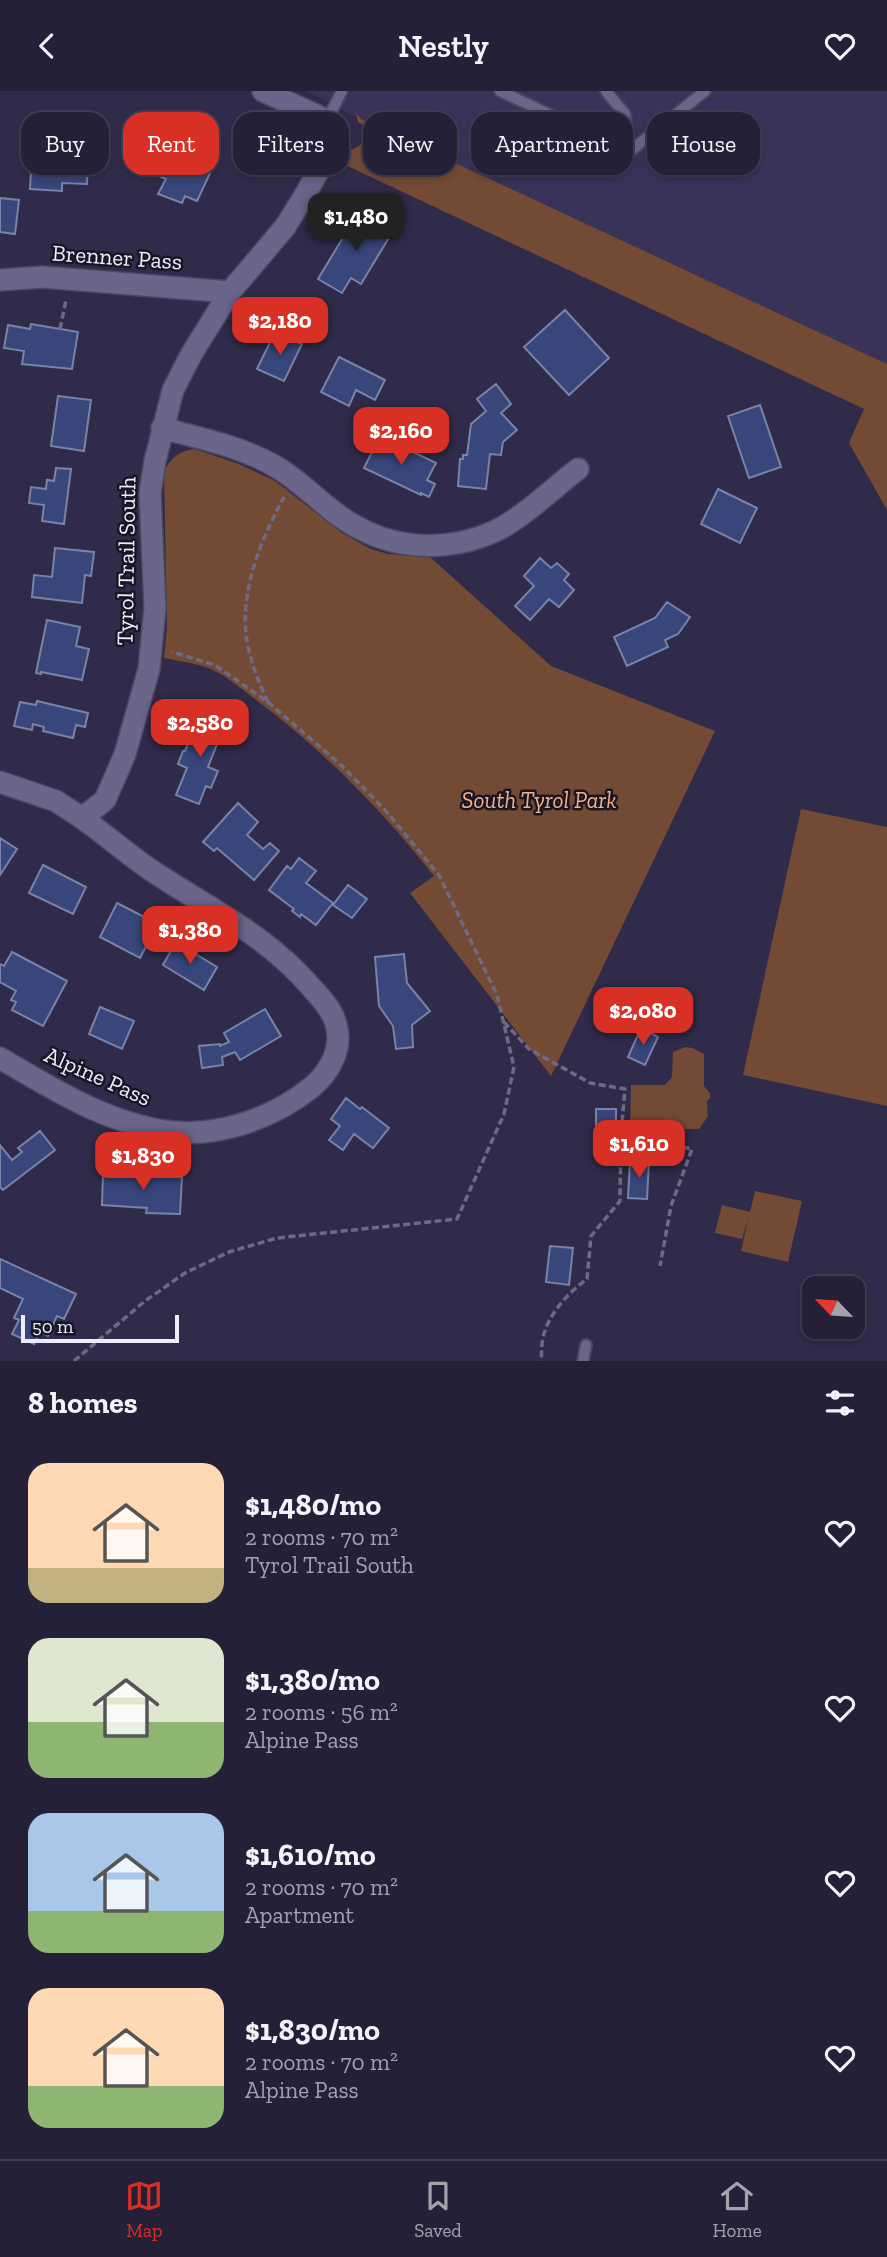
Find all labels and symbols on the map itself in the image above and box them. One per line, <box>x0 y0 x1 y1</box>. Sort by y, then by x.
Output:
pin: $1,480 <box>299 193 413 253</box>
street label: Brenner Pass <box>51 238 183 276</box>
pin: $2,180 <box>223 297 337 357</box>
pin: $2,160 <box>344 407 458 467</box>
street label: Tyrol Trail South <box>111 476 141 646</box>
pin: $2,580 <box>143 699 257 759</box>
park label: South Tyrol Park <box>462 786 616 814</box>
pin: $1,380 <box>133 907 247 966</box>
pin: $2,080 <box>586 988 700 1047</box>
street label: Alpine Pass <box>40 1040 156 1112</box>
pin: $1,610 <box>582 1121 696 1180</box>
pin: $1,830 <box>86 1133 200 1192</box>
north arrow <box>802 1276 864 1339</box>
scale bar <box>21 1312 178 1344</box>

